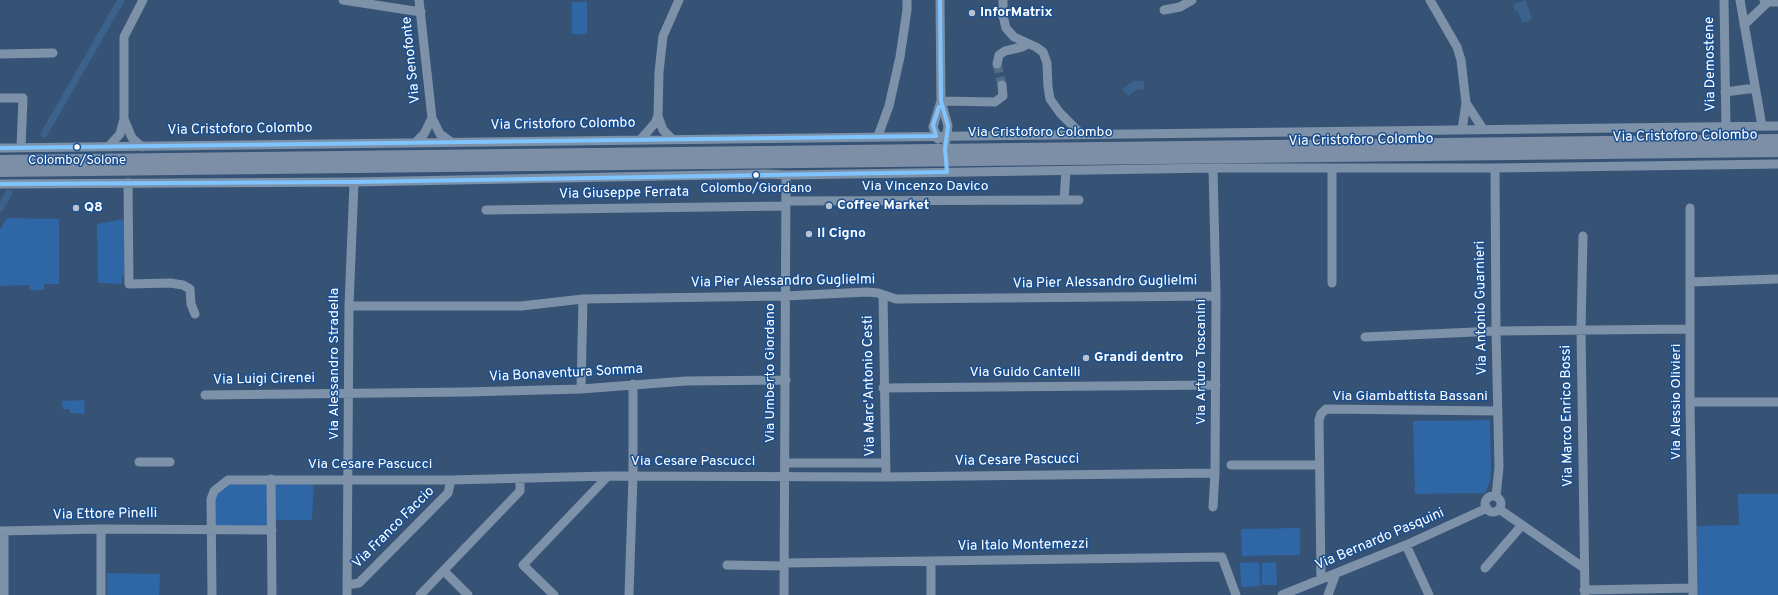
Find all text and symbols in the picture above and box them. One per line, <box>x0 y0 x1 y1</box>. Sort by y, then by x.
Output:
place label: InforMatrix <box>980 5 1052 21</box>
marker: InforMatrix <box>967 8 977 18</box>
street label: Via Senofonte <box>399 16 425 104</box>
street label: Via Demostene <box>1702 16 1720 112</box>
street label: Via Cristoforo Colombo <box>490 115 636 135</box>
street label: Via Cristoforo Colombo <box>167 120 313 140</box>
street label: Via Cristoforo Colombo <box>968 125 1112 141</box>
street label: Via Cristoforo Colombo <box>1612 127 1758 147</box>
street label: Via Cristoforo Colombo <box>1288 131 1434 151</box>
marker: Colombo/Solone <box>72 142 82 152</box>
place label: Colombo/Solone <box>28 153 126 169</box>
marker: Colombo/Giordano <box>751 170 761 180</box>
street label: Via Vincenzo Davico <box>861 179 989 195</box>
place label: Colombo/Giordano <box>700 181 812 197</box>
street label: Via Giuseppe Ferrata <box>559 184 689 204</box>
place label: Coffee Market <box>837 198 929 214</box>
place label: Q8 <box>84 200 103 216</box>
marker: Coffee Market <box>824 201 834 211</box>
marker: Q8 <box>71 203 81 213</box>
place label: Il Cigno <box>817 226 866 242</box>
marker: Il Cigno <box>804 229 814 239</box>
street label: Via Antonio Guarnieri <box>1472 241 1492 375</box>
street label: Via Pier Alessandro Guglielmi <box>691 272 875 292</box>
street label: Via Pier Alessandro Guglielmi <box>1013 273 1197 293</box>
street label: Via Alessandro Stradella <box>327 288 343 440</box>
street label: Via Arturo Toscanini <box>1194 299 1210 425</box>
street label: Via Umberto Giordano <box>763 303 779 443</box>
street label: Via Marc'Antonio Cesti <box>860 315 880 457</box>
street label: Via Alessio Olivieri <box>1669 344 1685 460</box>
street label: Via Marco Enrico Bossi <box>1558 345 1578 487</box>
place label: Grandi dentro <box>1094 350 1183 366</box>
marker: Grandi dentro <box>1081 353 1091 363</box>
street label: Via Bonaventura Somma <box>489 362 643 386</box>
street label: Via Guido Cantelli <box>969 365 1081 381</box>
street label: Via Luigi Cirenei <box>213 371 315 389</box>
street label: Via Giambattista Bassani <box>1332 389 1488 405</box>
street label: Via Cesare Pascucci <box>955 452 1079 470</box>
street label: Via Cesare Pascucci <box>631 454 755 470</box>
street label: Via Cesare Pascucci <box>308 457 432 473</box>
street label: Via Franco Faccio <box>350 484 438 572</box>
street label: Via Bernardo Pasquini <box>1313 505 1447 575</box>
street label: Via Ettore Pinelli <box>53 506 157 524</box>
street label: Via Italo Montemezzi <box>957 536 1089 556</box>

